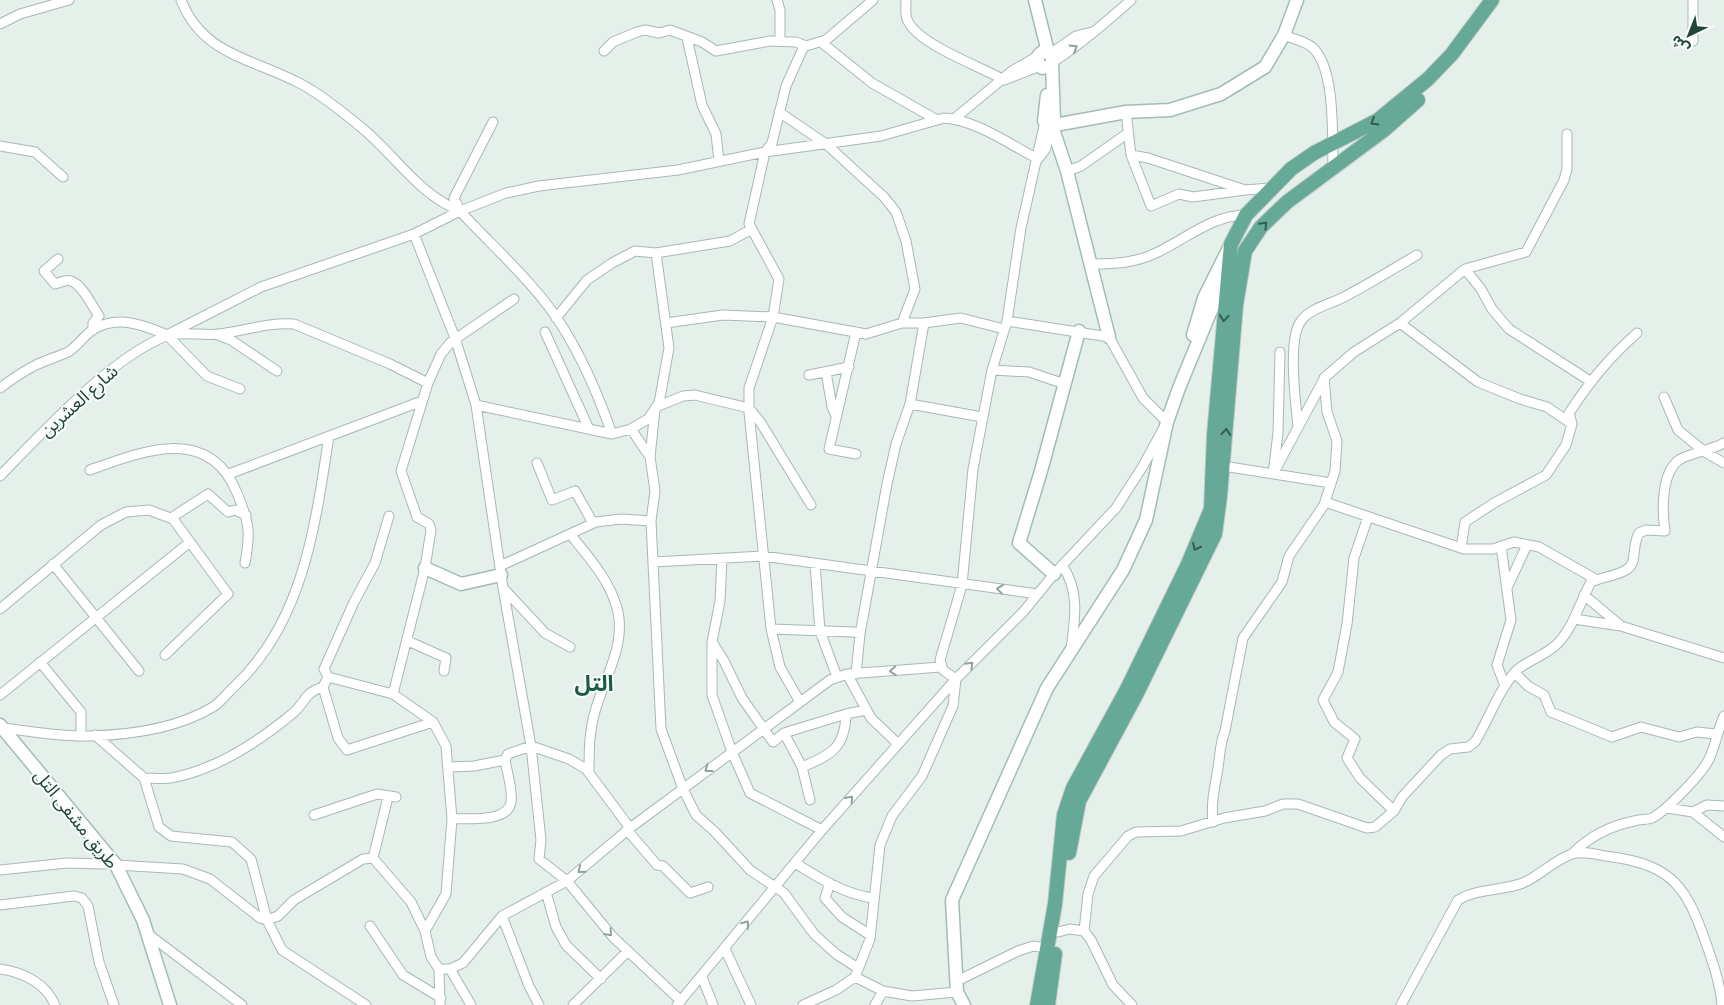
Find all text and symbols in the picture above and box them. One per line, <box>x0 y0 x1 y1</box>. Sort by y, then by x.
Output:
north arrow <box>1664 10 1714 60</box>
text: ش <box>1667 30 1695 58</box>
one-way arrow <box>1068 45 1077 55</box>
one-way arrow <box>1370 115 1379 125</box>
one-way arrow <box>1258 221 1267 230</box>
one-way arrow <box>1219 315 1230 323</box>
street label: شارع العشرين <box>35 359 125 444</box>
one-way arrow <box>1220 428 1231 436</box>
one-way arrow <box>1192 542 1202 551</box>
one-way arrow <box>996 584 1004 595</box>
one-way arrow <box>964 662 973 671</box>
one-way arrow <box>888 665 896 676</box>
district label: التل <box>575 668 613 700</box>
street label: طريق مشفى التل <box>28 764 124 874</box>
one-way arrow <box>705 764 714 772</box>
one-way arrow <box>844 796 852 805</box>
one-way arrow <box>577 864 586 873</box>
one-way arrow <box>740 921 748 930</box>
one-way arrow <box>603 927 612 936</box>

